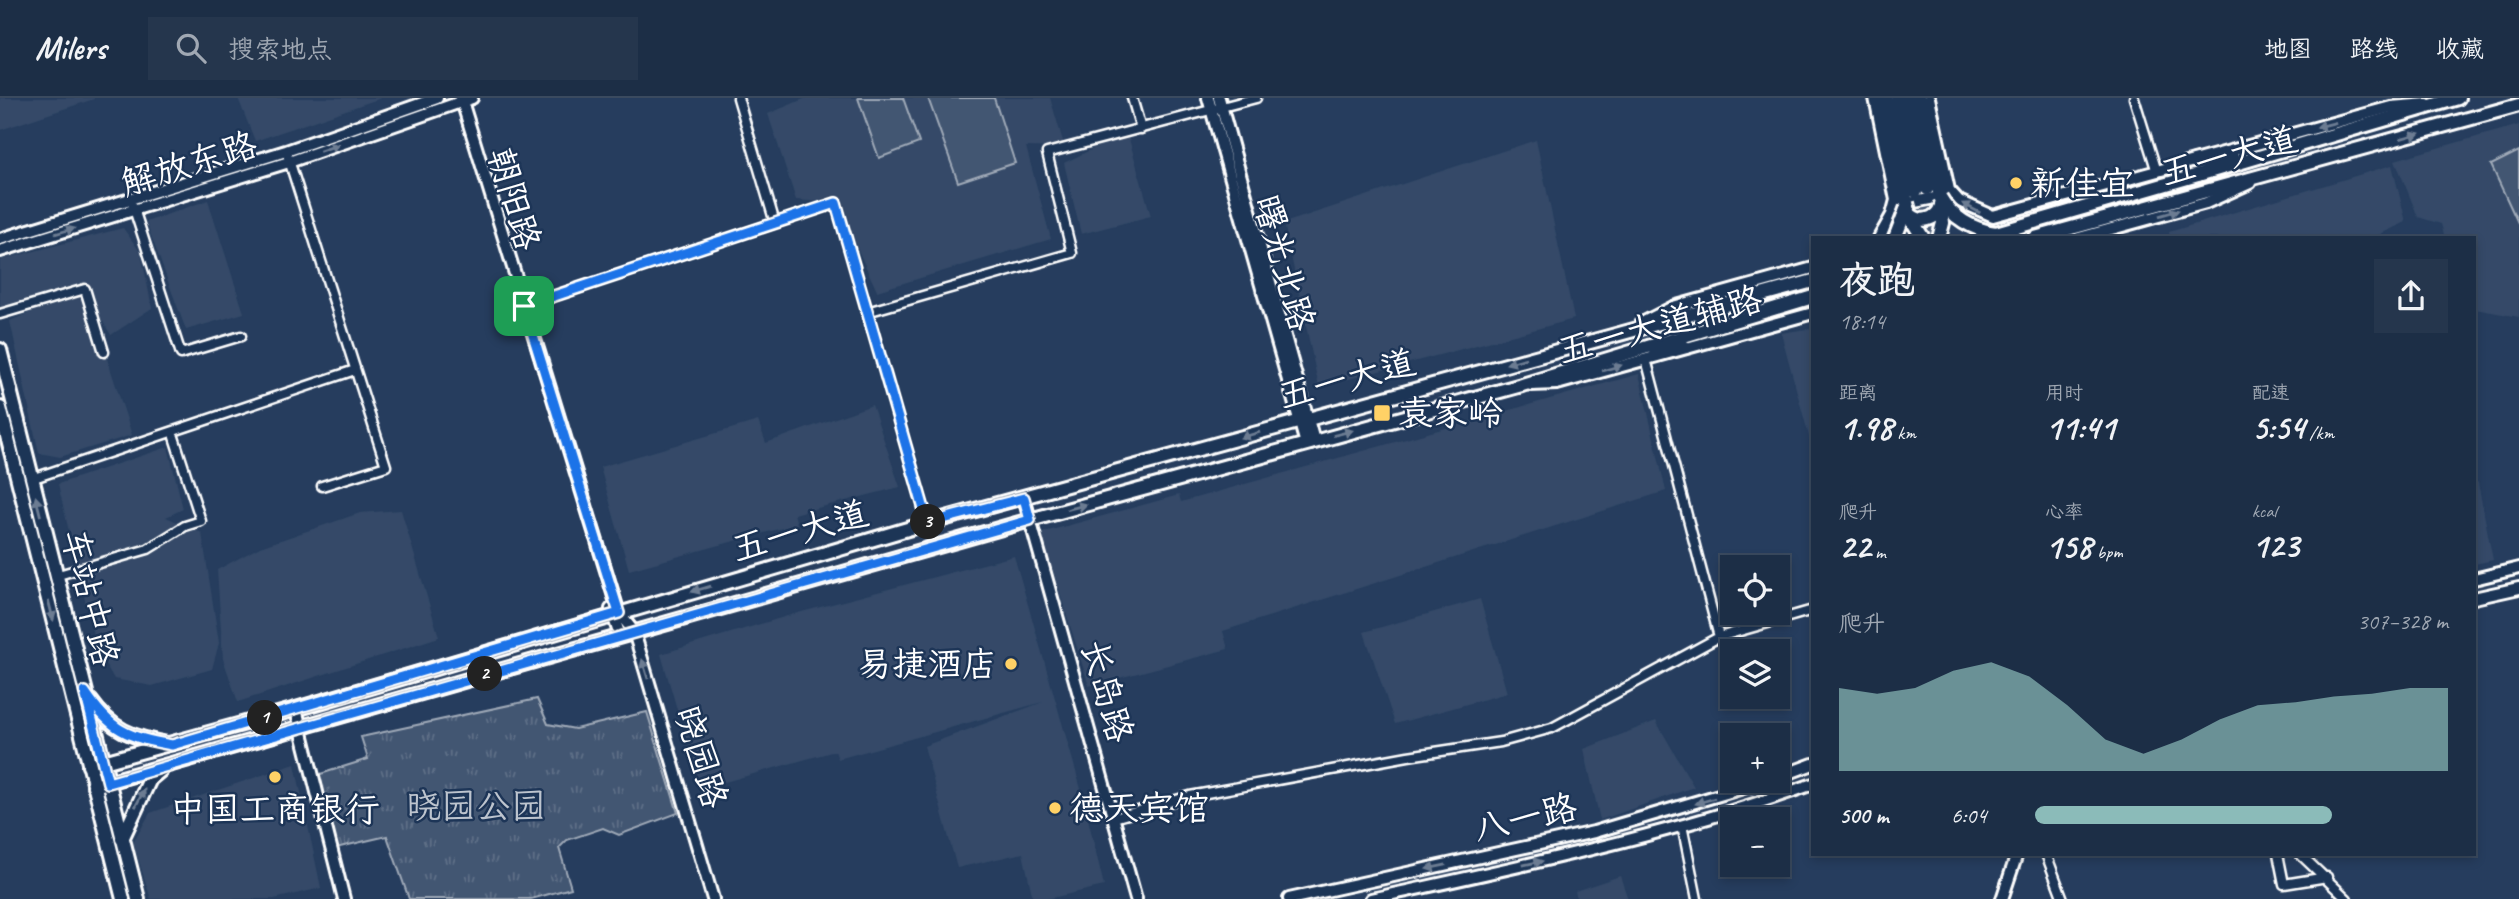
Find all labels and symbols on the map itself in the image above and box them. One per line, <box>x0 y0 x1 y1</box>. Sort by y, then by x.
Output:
street label: 五一大道 <box>2156 116 2302 196</box>
one-way arrow <box>2315 120 2336 130</box>
street label: 解放东路 <box>115 122 263 206</box>
one-way arrow <box>2400 130 2421 140</box>
one-way arrow <box>319 142 340 153</box>
street label: 朝阳路 <box>477 142 551 256</box>
place label: 新佳宜 <box>2030 161 2135 206</box>
marker: 新佳宜 <box>2008 175 2024 191</box>
street label: 曙光北路 <box>1243 190 1325 336</box>
one-way arrow <box>1961 202 1981 213</box>
one-way arrow <box>2158 207 2180 218</box>
one-way arrow <box>55 226 76 236</box>
pin <box>494 276 554 336</box>
street label: 五一大道辅路 <box>1553 276 1767 374</box>
street label: 五一大道 <box>1274 339 1420 419</box>
one-way arrow <box>1506 356 1527 366</box>
one-way arrow <box>1602 363 1623 373</box>
place label: 袁家岭 <box>1398 391 1503 436</box>
marker: 袁家岭 <box>1372 403 1392 423</box>
one-way arrow <box>1333 428 1354 438</box>
one-way arrow <box>1239 430 1260 440</box>
street label: 五一大道 <box>727 490 873 572</box>
one-way arrow <box>32 495 43 517</box>
one-way arrow <box>1066 501 1088 512</box>
pin: 3 <box>911 504 946 540</box>
street label: 车站中路 <box>51 525 129 671</box>
one-way arrow <box>690 584 711 594</box>
one-way arrow <box>46 600 57 622</box>
street label: 长岛路 <box>1071 634 1143 748</box>
place label: 易捷酒店 <box>857 642 997 687</box>
pin: 2 <box>468 656 503 692</box>
marker: 易捷酒店 <box>1003 656 1019 672</box>
one-way arrow <box>639 659 650 680</box>
pin: 1 <box>247 700 282 736</box>
street label: 晓园路 <box>664 700 738 814</box>
marker: 中国工商银行 <box>267 769 283 785</box>
park label: 晓园公园 <box>406 784 546 829</box>
street label: 八一路 <box>1469 784 1581 852</box>
place label: 德天宾馆 <box>1069 786 1209 831</box>
place label: 中国工商银行 <box>170 787 380 832</box>
one-way arrow <box>134 788 146 808</box>
one-way arrow <box>1693 796 1715 807</box>
marker: 德天宾馆 <box>1047 800 1063 816</box>
one-way arrow <box>1522 858 1544 869</box>
one-way arrow <box>1425 861 1447 872</box>

